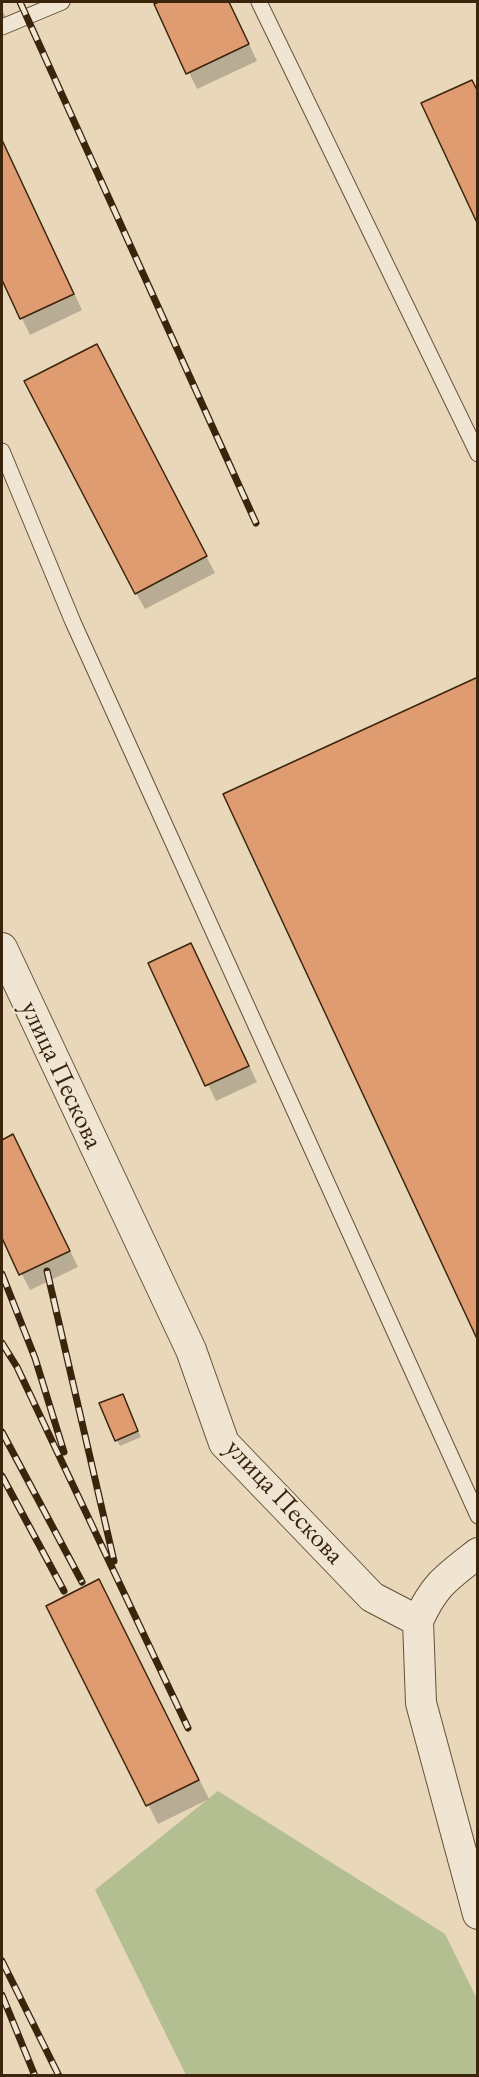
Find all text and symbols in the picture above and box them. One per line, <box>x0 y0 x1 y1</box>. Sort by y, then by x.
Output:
street label: улица Пескова <box>13 996 109 1154</box>
street label: улица Пескова <box>218 1433 350 1571</box>

